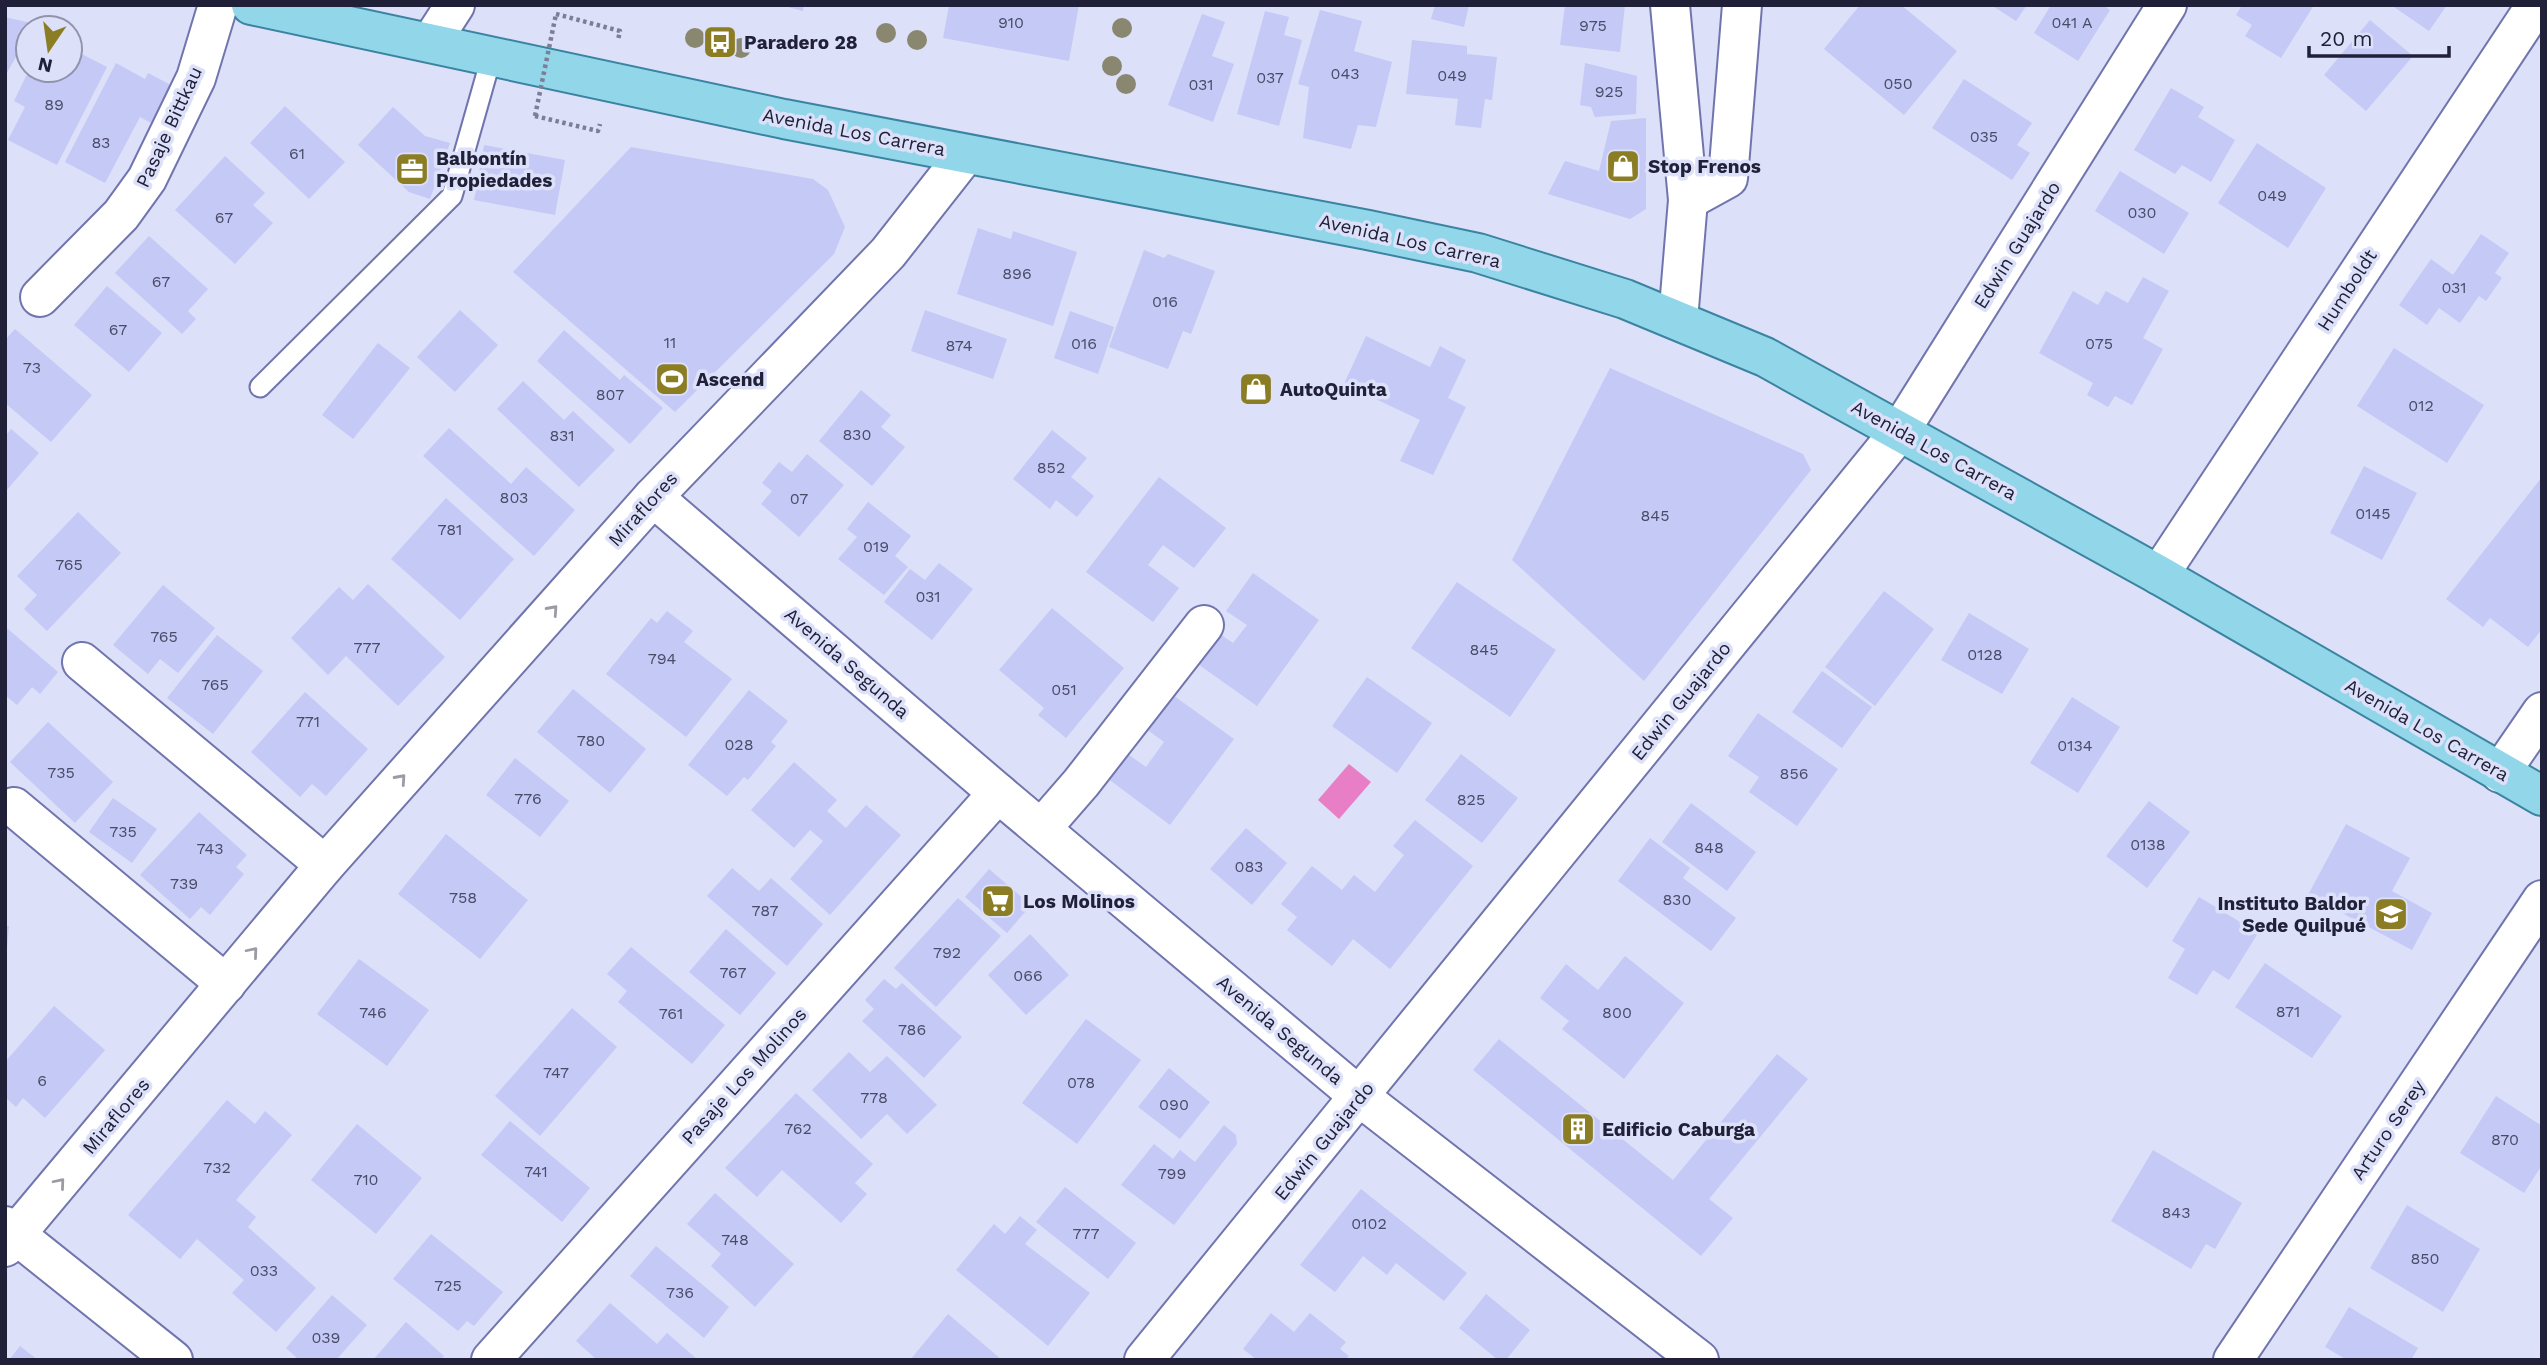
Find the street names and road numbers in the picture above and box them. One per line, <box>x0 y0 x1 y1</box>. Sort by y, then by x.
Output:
street label: Pasaje Bittkau <box>131 63 207 191</box>
street label: Avenida Los Carrera <box>761 103 947 161</box>
street label: Edwin Guajardo <box>1969 177 2065 313</box>
street label: Avenida Los Carrera <box>1317 209 1503 273</box>
street label: Humboldt <box>2312 245 2382 335</box>
street label: Avenida Los Carrera <box>1847 395 2021 505</box>
street label: Miraflores <box>603 467 683 551</box>
street label: Avenida Segunda <box>780 603 914 724</box>
street label: Edwin Guajardo <box>1626 637 1736 765</box>
street label: Avenida Los Carrera <box>2341 674 2513 786</box>
street label: Avenida Segunda <box>1212 971 1348 1090</box>
street label: Pasaje Los Molinos <box>677 1003 811 1149</box>
street label: Miraflores <box>77 1073 155 1159</box>
street label: Arturo Serey <box>2346 1075 2430 1184</box>
street label: Edwin Guajardo <box>1269 1077 1379 1205</box>

